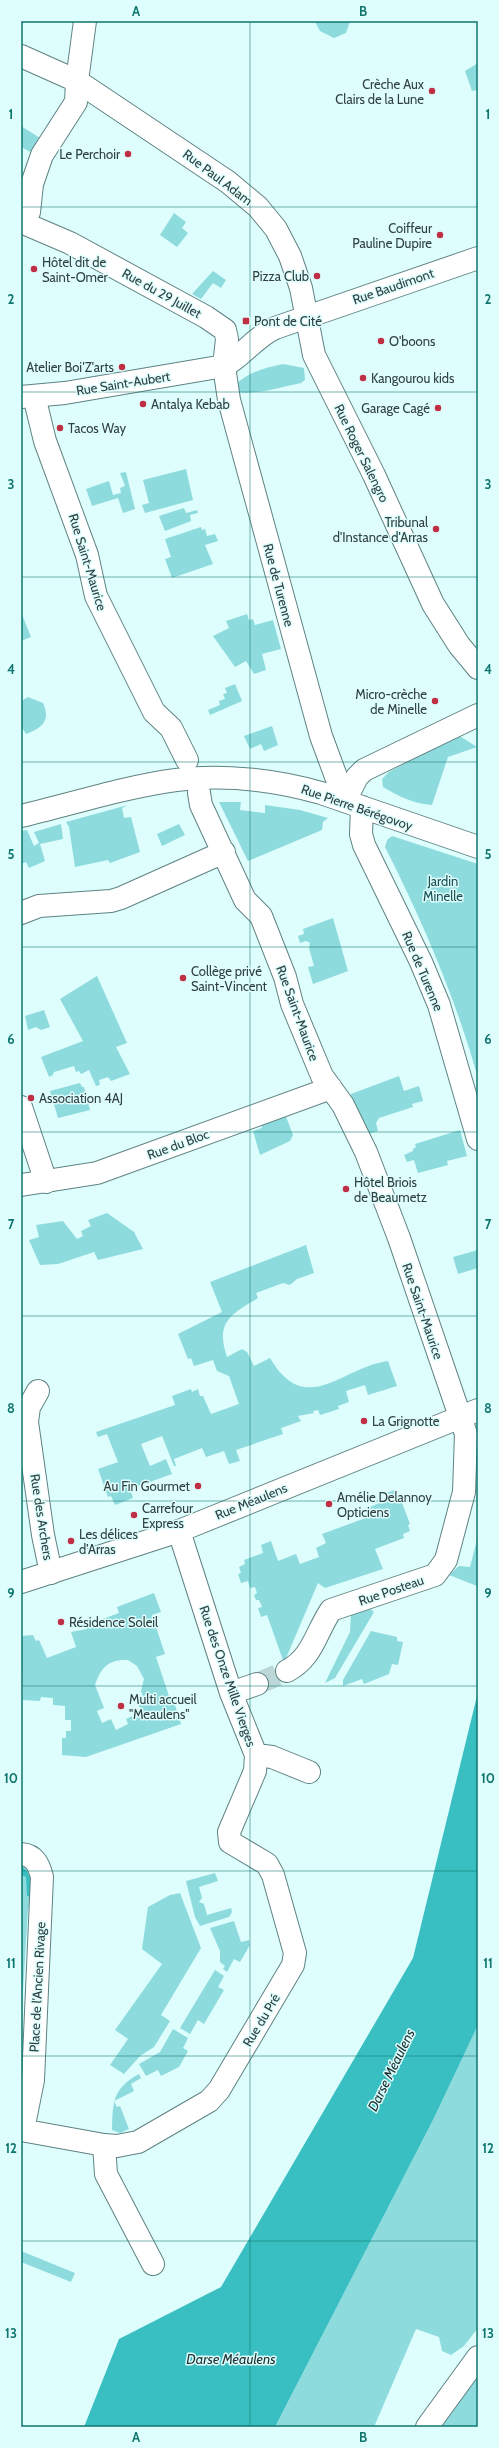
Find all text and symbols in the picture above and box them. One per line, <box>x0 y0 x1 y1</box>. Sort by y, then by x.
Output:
text: A <box>132 3 141 19</box>
text: B <box>359 3 367 19</box>
place label: Crèche Aux Clairs de la Lune <box>335 76 425 107</box>
marker: Crèche Aux Clairs de la Lune <box>427 86 437 96</box>
text: 1 <box>9 106 13 122</box>
text: 1 <box>486 106 490 122</box>
place label: Le Perchoir <box>59 146 121 162</box>
street label: Rue Paul Adam <box>180 146 256 208</box>
marker: Le Perchoir <box>123 149 133 159</box>
place label: Coiffeur Pauline Dupire <box>352 220 433 251</box>
marker: Coiffeur Pauline Dupire <box>435 230 445 240</box>
place label: Hôtel dit de Saint-Omer <box>42 254 109 285</box>
marker: Hôtel dit de Saint-Omer <box>29 264 39 274</box>
street label: Rue Baudimont <box>350 264 436 307</box>
street label: Rue du 29 Juillet <box>120 265 205 322</box>
place label: Pizza Club <box>252 268 309 284</box>
marker: Pizza Club <box>312 271 322 281</box>
text: 2 <box>8 291 15 307</box>
text: 2 <box>485 291 492 307</box>
place label: Pont de Cité <box>254 313 322 329</box>
marker: Pont de Cité <box>241 316 251 326</box>
place label: O'boons <box>389 333 436 349</box>
marker: O'boons <box>376 336 386 346</box>
place label: Atelier Boi'Z'arts <box>26 359 115 375</box>
marker: Atelier Boi'Z'arts <box>117 362 127 372</box>
street label: Rue Saint-Aubert <box>75 368 172 398</box>
place label: Kangourou kids <box>371 370 455 386</box>
marker: Kangourou kids <box>358 373 368 383</box>
place label: Antalya Kebab <box>151 396 230 412</box>
marker: Antalya Kebab <box>138 399 148 409</box>
place label: Garage Cagé <box>361 400 430 416</box>
street label: Rue Roger Salengro <box>331 401 393 505</box>
marker: Garage Cagé <box>433 403 443 413</box>
place label: Tacos Way <box>68 420 126 436</box>
marker: Tacos Way <box>55 423 65 433</box>
text: 3 <box>7 476 15 492</box>
text: 3 <box>484 476 492 492</box>
street label: Rue Saint-Maurice <box>66 512 110 613</box>
place label: Tribunal d'Instance d'Arras <box>333 514 429 545</box>
marker: Tribunal d'Instance d'Arras <box>431 524 441 534</box>
street label: Rue de Turenne <box>260 542 298 629</box>
text: 4 <box>7 661 15 677</box>
text: 4 <box>484 661 492 677</box>
place label: Micro-crèche de Minelle <box>355 686 427 717</box>
marker: Micro-crèche de Minelle <box>430 696 440 706</box>
street label: Rue Pierre Bérégovoy <box>299 780 415 834</box>
text: 5 <box>8 846 15 862</box>
text: 5 <box>485 846 492 862</box>
park label: Jardin Minelle <box>423 873 463 904</box>
street label: Rue de Turenne <box>399 929 447 1014</box>
place label: Collège privé Saint-Vincent <box>191 963 268 994</box>
street label: Rue Saint-Maurice <box>273 963 323 1063</box>
marker: Collège privé Saint-Vincent <box>178 973 188 983</box>
text: 6 <box>7 1031 15 1047</box>
text: 6 <box>484 1031 492 1047</box>
place label: Association 4AJ <box>39 1090 123 1106</box>
marker: Association 4AJ <box>26 1093 36 1103</box>
street label: Rue du Bloc <box>145 1125 211 1163</box>
place label: Hôtel Briois de Beaumetz <box>354 1174 427 1205</box>
marker: Hôtel Briois de Beaumetz <box>341 1184 351 1194</box>
text: 7 <box>8 1216 15 1232</box>
text: 7 <box>485 1216 492 1232</box>
street label: Rue Saint-Maurice <box>399 1261 447 1361</box>
text: 8 <box>7 1400 15 1416</box>
text: 8 <box>484 1400 492 1416</box>
place label: La Grignotte <box>372 1413 440 1429</box>
marker: La Grignotte <box>359 1416 369 1426</box>
street label: Rue des Archers <box>27 1473 57 1562</box>
place label: Au Fin Gourmet <box>104 1478 191 1494</box>
street label: Rue Méaulens <box>213 1479 290 1523</box>
marker: Au Fin Gourmet <box>193 1481 203 1491</box>
place label: Amélie Delannoy Opticiens <box>337 1489 432 1520</box>
marker: Amélie Delannoy Opticiens <box>324 1499 334 1509</box>
place label: Carrefour Express <box>142 1500 194 1531</box>
marker: Carrefour Express <box>129 1510 139 1520</box>
place label: Les délices d’Arras <box>79 1526 139 1557</box>
marker: Les délices d’Arras <box>66 1536 76 1546</box>
street label: Rue Posteau <box>356 1571 426 1609</box>
text: 9 <box>7 1585 15 1601</box>
text: 9 <box>484 1585 492 1601</box>
street label: Rue des Onze Mille Vierges <box>196 1603 260 1749</box>
place label: Résidence Soleil <box>69 1614 158 1630</box>
marker: Résidence Soleil <box>56 1617 66 1627</box>
place label: Multi accueil "Meaulens" <box>129 1691 197 1722</box>
marker: Multi accueil "Meaulens" <box>116 1701 126 1711</box>
text: 10 <box>4 1770 18 1786</box>
text: 10 <box>481 1770 495 1786</box>
street label: Place de l'Ancien Rivage <box>26 1921 48 2053</box>
text: 11 <box>6 1955 16 1971</box>
text: 11 <box>483 1955 493 1971</box>
street label: Rue du Pré <box>239 1990 283 2049</box>
water label: Darse Méaulens <box>363 2025 419 2114</box>
text: 12 <box>5 2140 17 2156</box>
text: 12 <box>482 2140 494 2156</box>
text: 13 <box>5 2325 17 2341</box>
text: 13 <box>482 2325 494 2341</box>
water label: Darse Méaulens <box>186 2350 276 2368</box>
text: A <box>132 2429 141 2445</box>
text: B <box>359 2429 367 2445</box>

